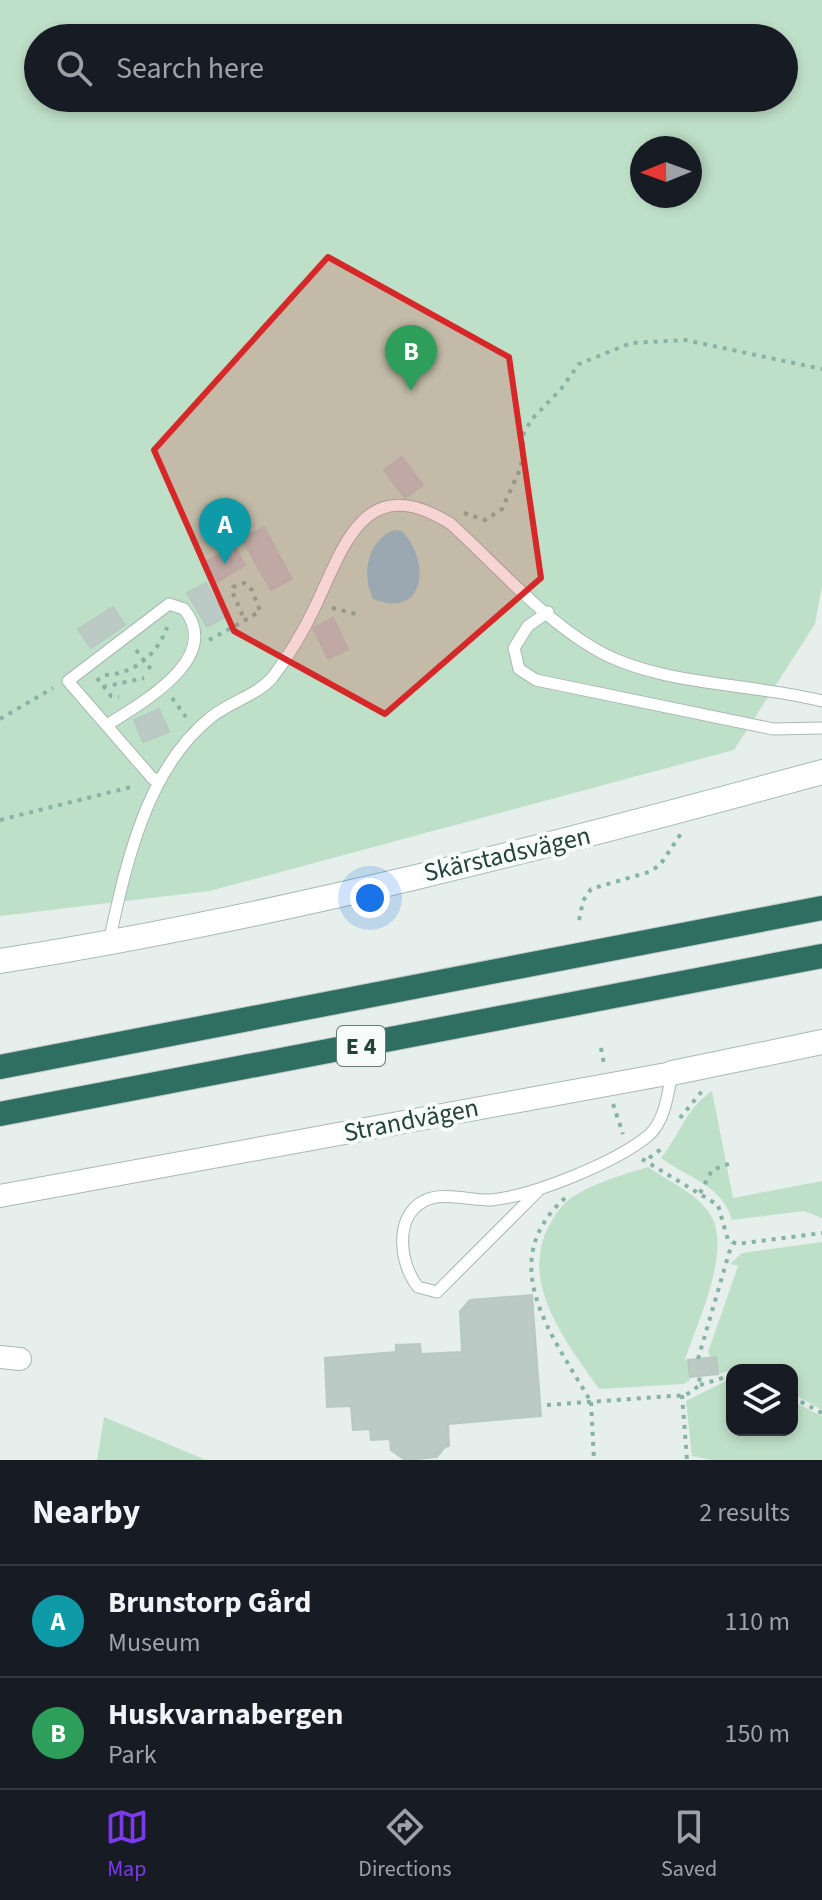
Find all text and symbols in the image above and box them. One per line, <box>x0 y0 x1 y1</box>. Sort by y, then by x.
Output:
search box <box>24 24 798 112</box>
icon: search <box>52 46 96 90</box>
text: Search here <box>116 47 264 90</box>
north arrow <box>630 136 702 208</box>
pin: B <box>385 325 437 391</box>
pin: A <box>199 498 251 564</box>
street label: Skärstadsvägen <box>420 817 594 891</box>
your location <box>350 878 390 918</box>
road number: E 4 <box>337 1026 385 1066</box>
street label: Strandvägen <box>340 1089 482 1151</box>
map controls <box>726 1364 798 1436</box>
button: layers <box>726 1364 798 1436</box>
text: Nearby <box>32 1488 140 1537</box>
text: 2 results <box>699 1494 790 1531</box>
text: Brunstorp Gård <box>108 1581 311 1624</box>
text: A <box>51 1603 65 1640</box>
text: 110 m <box>724 1603 790 1640</box>
text: Museum <box>108 1624 201 1661</box>
text: Huskvarnabergen <box>108 1693 343 1736</box>
text: B <box>50 1715 66 1752</box>
text: 150 m <box>724 1715 790 1752</box>
text: Park <box>108 1736 157 1773</box>
tab: Map <box>105 1805 149 1885</box>
tab: Directions <box>358 1805 451 1885</box>
tab: Saved <box>661 1805 717 1885</box>

